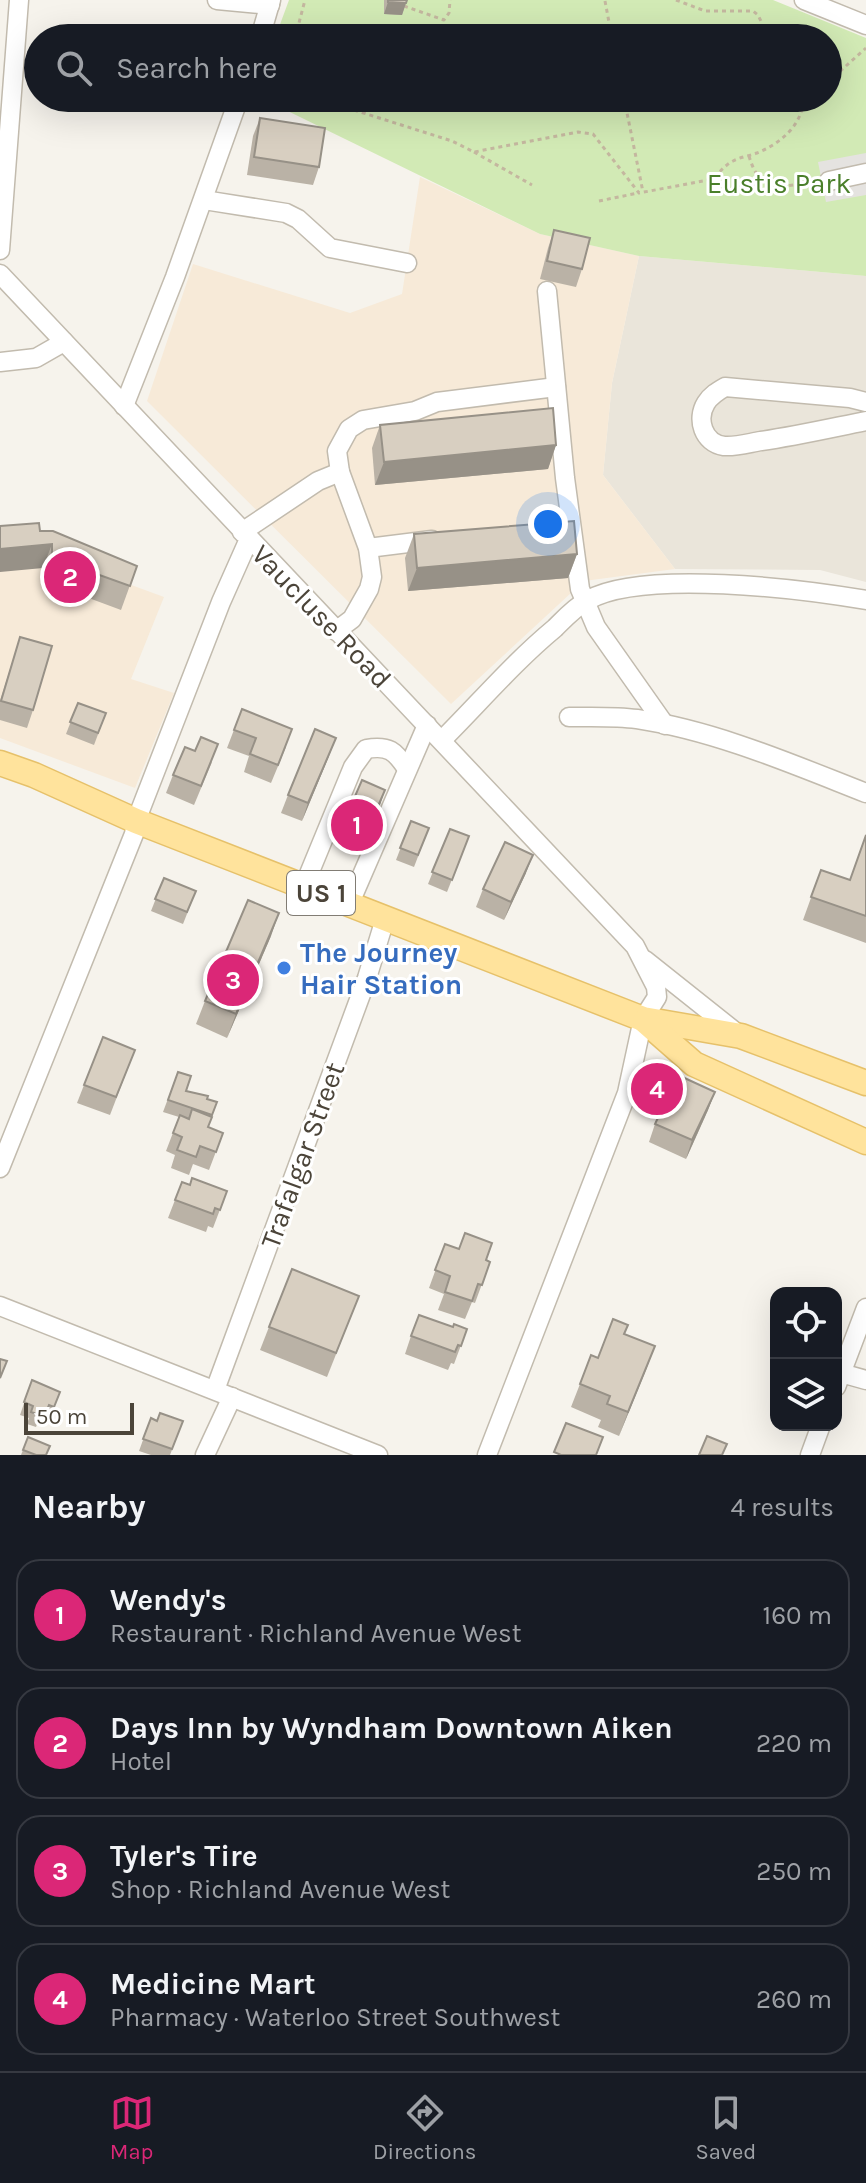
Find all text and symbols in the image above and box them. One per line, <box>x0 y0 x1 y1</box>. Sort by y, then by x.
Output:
search box <box>24 24 842 112</box>
icon: search <box>52 46 96 90</box>
text: Search here <box>116 50 277 86</box>
park label: Eustis Park <box>707 167 851 200</box>
your location <box>528 504 568 544</box>
street label: Vaucluse Road <box>245 538 398 695</box>
pin: 2 <box>44 547 96 607</box>
pin: 1 <box>331 795 383 855</box>
road number: US 1 <box>287 871 355 915</box>
place label: The Journey Hair Station <box>300 936 462 1001</box>
pin: 3 <box>207 950 259 1010</box>
marker: The Journey Hair Station <box>275 959 293 977</box>
street label: Trafalgar Street <box>254 1058 351 1253</box>
pin: 4 <box>631 1059 683 1119</box>
map controls <box>770 1287 842 1431</box>
button: locate <box>770 1287 842 1359</box>
button: layers <box>770 1359 842 1431</box>
scale bar <box>24 1399 134 1435</box>
text: 50 m <box>36 1404 87 1430</box>
text: Nearby <box>32 1487 146 1527</box>
text: 4 results <box>730 1492 834 1523</box>
text: Wendy's <box>110 1582 227 1618</box>
text: 1 <box>55 1600 65 1631</box>
text: 160 m <box>763 1600 832 1631</box>
text: Restaurant · Richland Avenue West <box>110 1618 522 1649</box>
text: Days Inn by Wyndham Downtown Aiken <box>110 1710 673 1746</box>
text: 2 <box>52 1728 68 1759</box>
text: 220 m <box>756 1728 832 1759</box>
text: Hotel <box>110 1746 172 1777</box>
text: Tyler's Tire <box>110 1838 258 1874</box>
text: 3 <box>52 1856 68 1887</box>
text: 250 m <box>756 1856 832 1887</box>
text: Shop · Richland Avenue West <box>110 1874 450 1905</box>
text: Medicine Mart <box>110 1966 316 2002</box>
text: 4 <box>52 1984 68 2015</box>
text: 260 m <box>756 1984 832 2015</box>
text: Pharmacy · Waterloo Street Southwest <box>110 2002 560 2033</box>
tab: Map <box>110 2091 154 2165</box>
tab: Directions <box>373 2091 476 2165</box>
tab: Saved <box>696 2091 756 2165</box>

